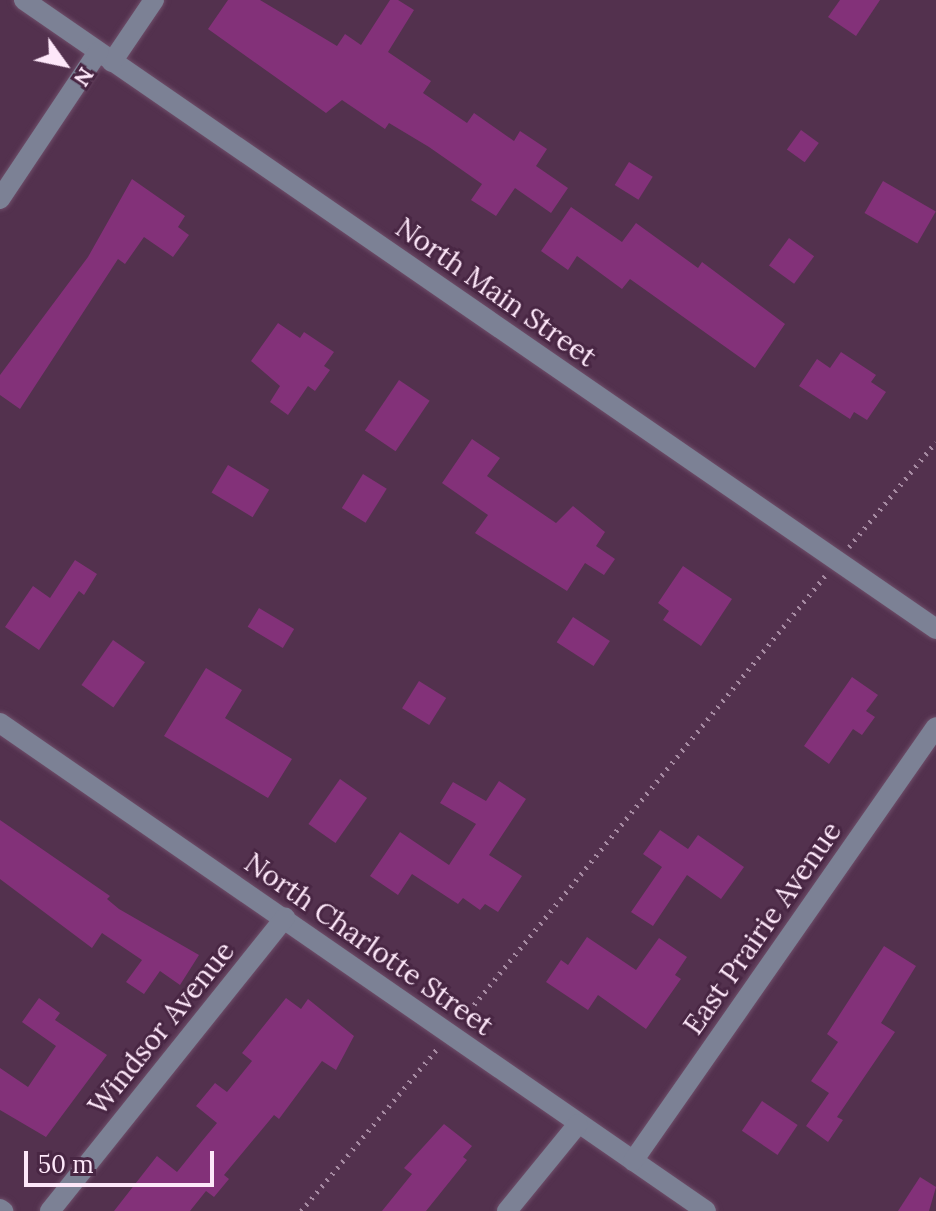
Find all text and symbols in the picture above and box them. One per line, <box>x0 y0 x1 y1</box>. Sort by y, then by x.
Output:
north arrow <box>24 24 104 104</box>
text: N <box>68 62 101 92</box>
street label: North Main Street <box>390 210 602 374</box>
street label: East Prairie Avenue <box>676 815 848 1041</box>
street label: North Charlotte Street <box>238 846 500 1042</box>
street label: Windsor Avenue <box>81 935 241 1121</box>
scale bar <box>28 1135 218 1185</box>
text: 50 m <box>38 1149 94 1180</box>

